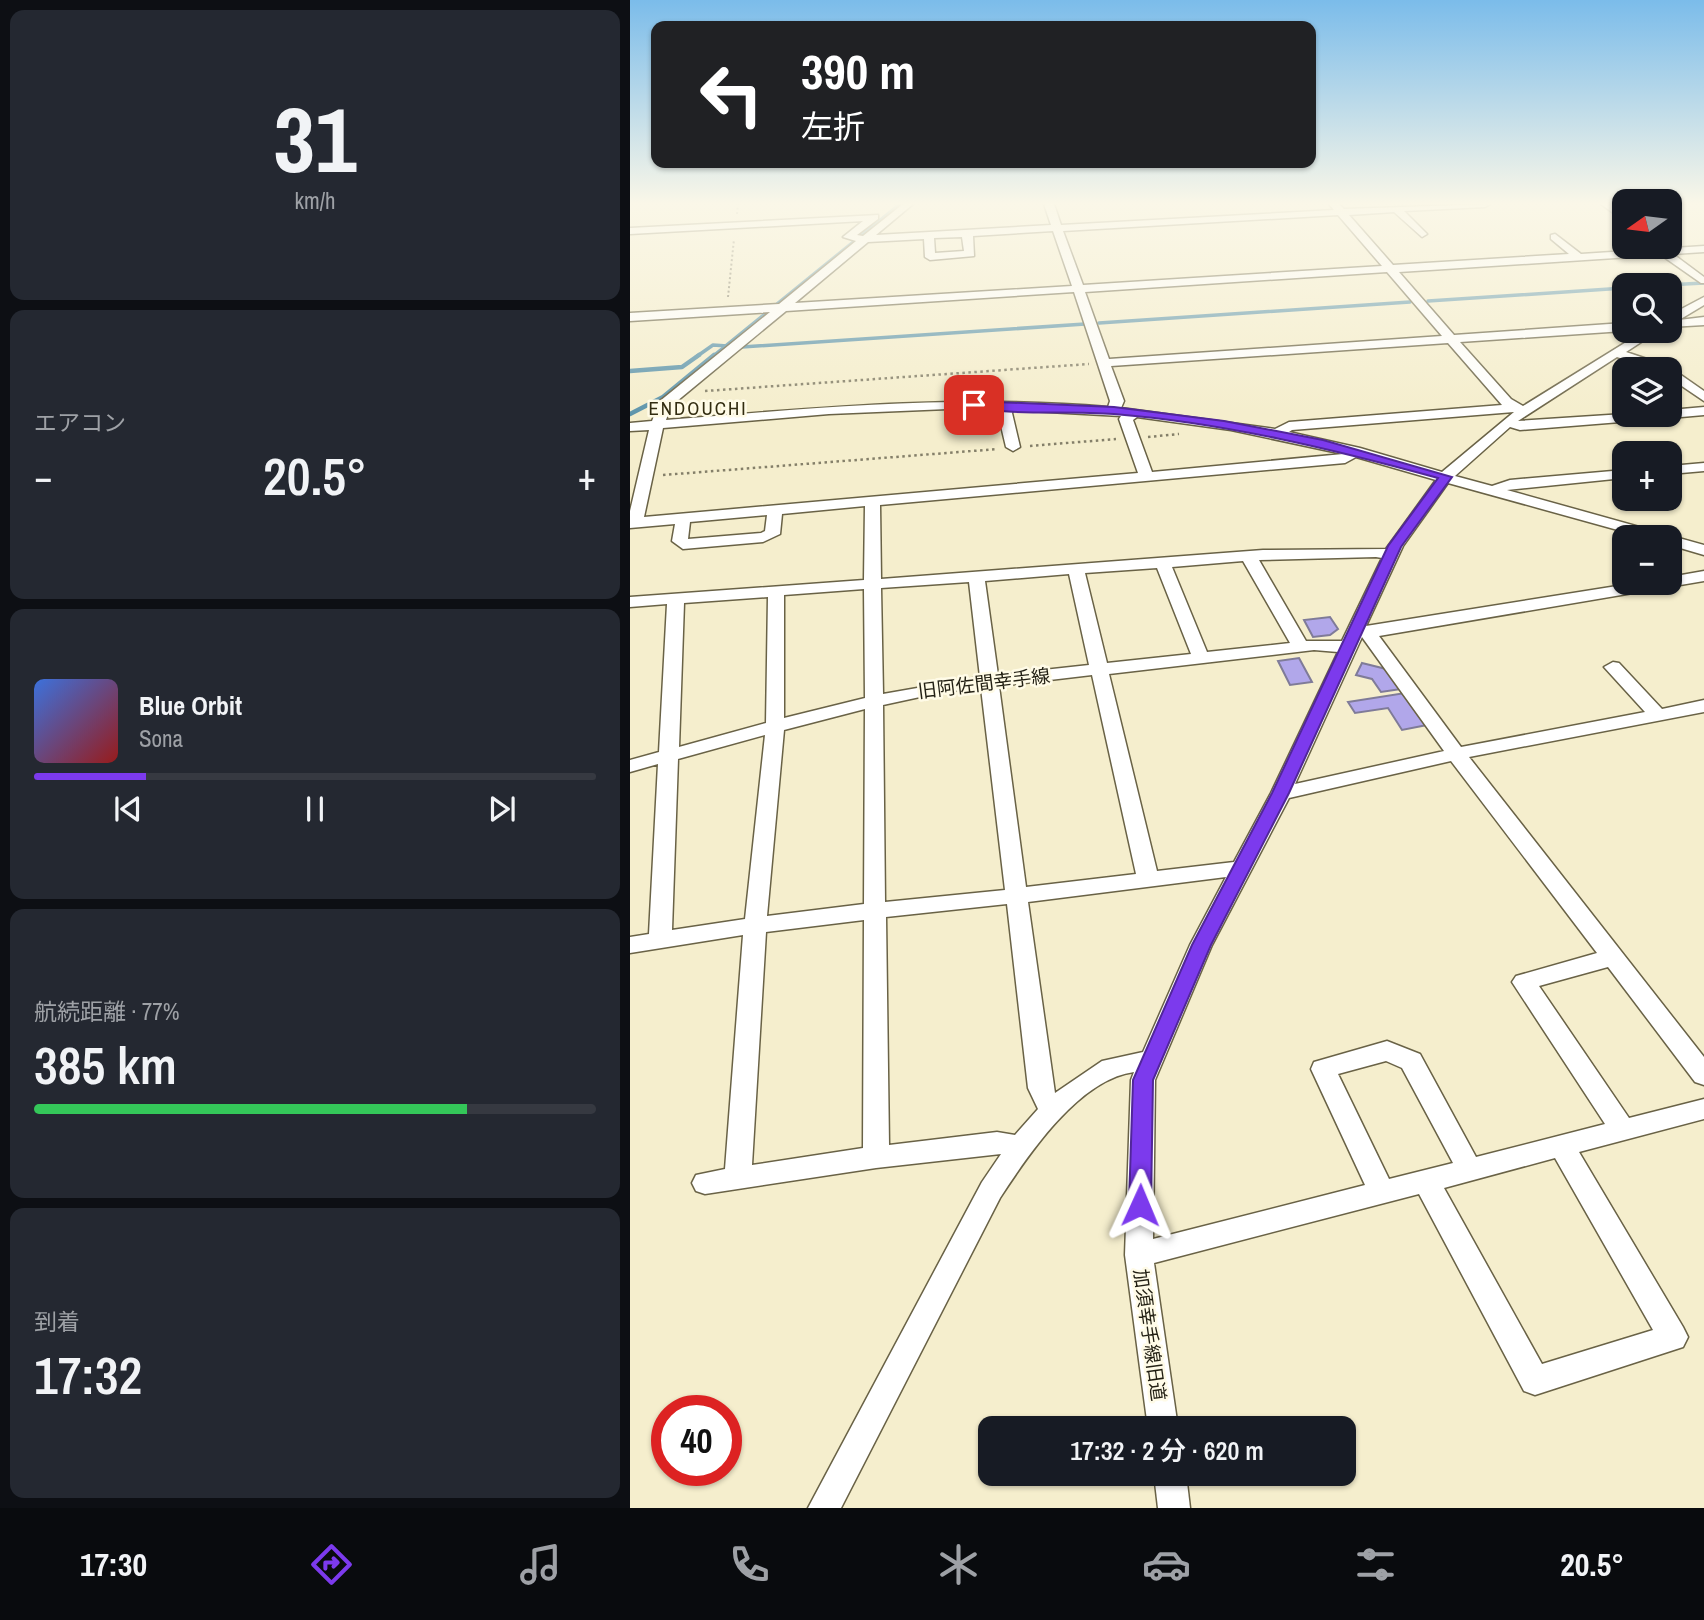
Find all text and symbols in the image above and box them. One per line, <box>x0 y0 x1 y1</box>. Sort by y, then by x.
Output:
text: 390 m <box>801 38 915 104</box>
icon: left <box>686 49 777 140</box>
text: 31 <box>274 78 357 200</box>
text: 左折 <box>801 105 865 148</box>
text: km/h <box>295 185 335 216</box>
north arrow <box>1612 189 1682 259</box>
map controls <box>1612 189 1682 595</box>
button: search <box>1612 273 1682 343</box>
button: layers <box>1612 357 1682 427</box>
pin <box>944 375 1004 435</box>
icon: arrive <box>955 386 993 424</box>
district label: ENDOUCHI <box>648 395 748 421</box>
text: エアコン <box>34 407 126 438</box>
text: 20.5° <box>263 441 367 511</box>
button: + <box>1612 441 1682 511</box>
text: − <box>34 451 52 502</box>
text: + <box>578 451 596 502</box>
button: − <box>1612 525 1682 595</box>
street label: 旧阿佐間幸手線 <box>916 662 1052 704</box>
text: Blue Orbit <box>139 688 242 723</box>
text: Sona <box>139 723 183 754</box>
icon: previous <box>109 790 147 828</box>
icon: pause <box>296 790 334 828</box>
icon: next <box>483 790 521 828</box>
text: 航続距離 · 77% <box>34 996 179 1027</box>
text: 385 km <box>34 1030 177 1100</box>
position arrow <box>1103 1168 1177 1242</box>
street label: 加須幸手線旧道 <box>1128 1267 1172 1403</box>
text: 到着 <box>34 1306 80 1337</box>
text: 17:32 <box>34 1340 142 1410</box>
speed limit sign: 40 <box>651 1395 742 1486</box>
text: 17:32 · 2 分 · 620 m <box>1070 1433 1264 1468</box>
icon: directions <box>307 1540 356 1589</box>
icon: music <box>516 1540 565 1589</box>
icon: phone <box>725 1540 774 1589</box>
icon: climate <box>934 1540 983 1589</box>
icon: car <box>1142 1540 1191 1589</box>
icon: filters <box>1351 1540 1400 1589</box>
text: 17:30 <box>80 1543 147 1586</box>
text: 20.5° <box>1560 1543 1624 1586</box>

